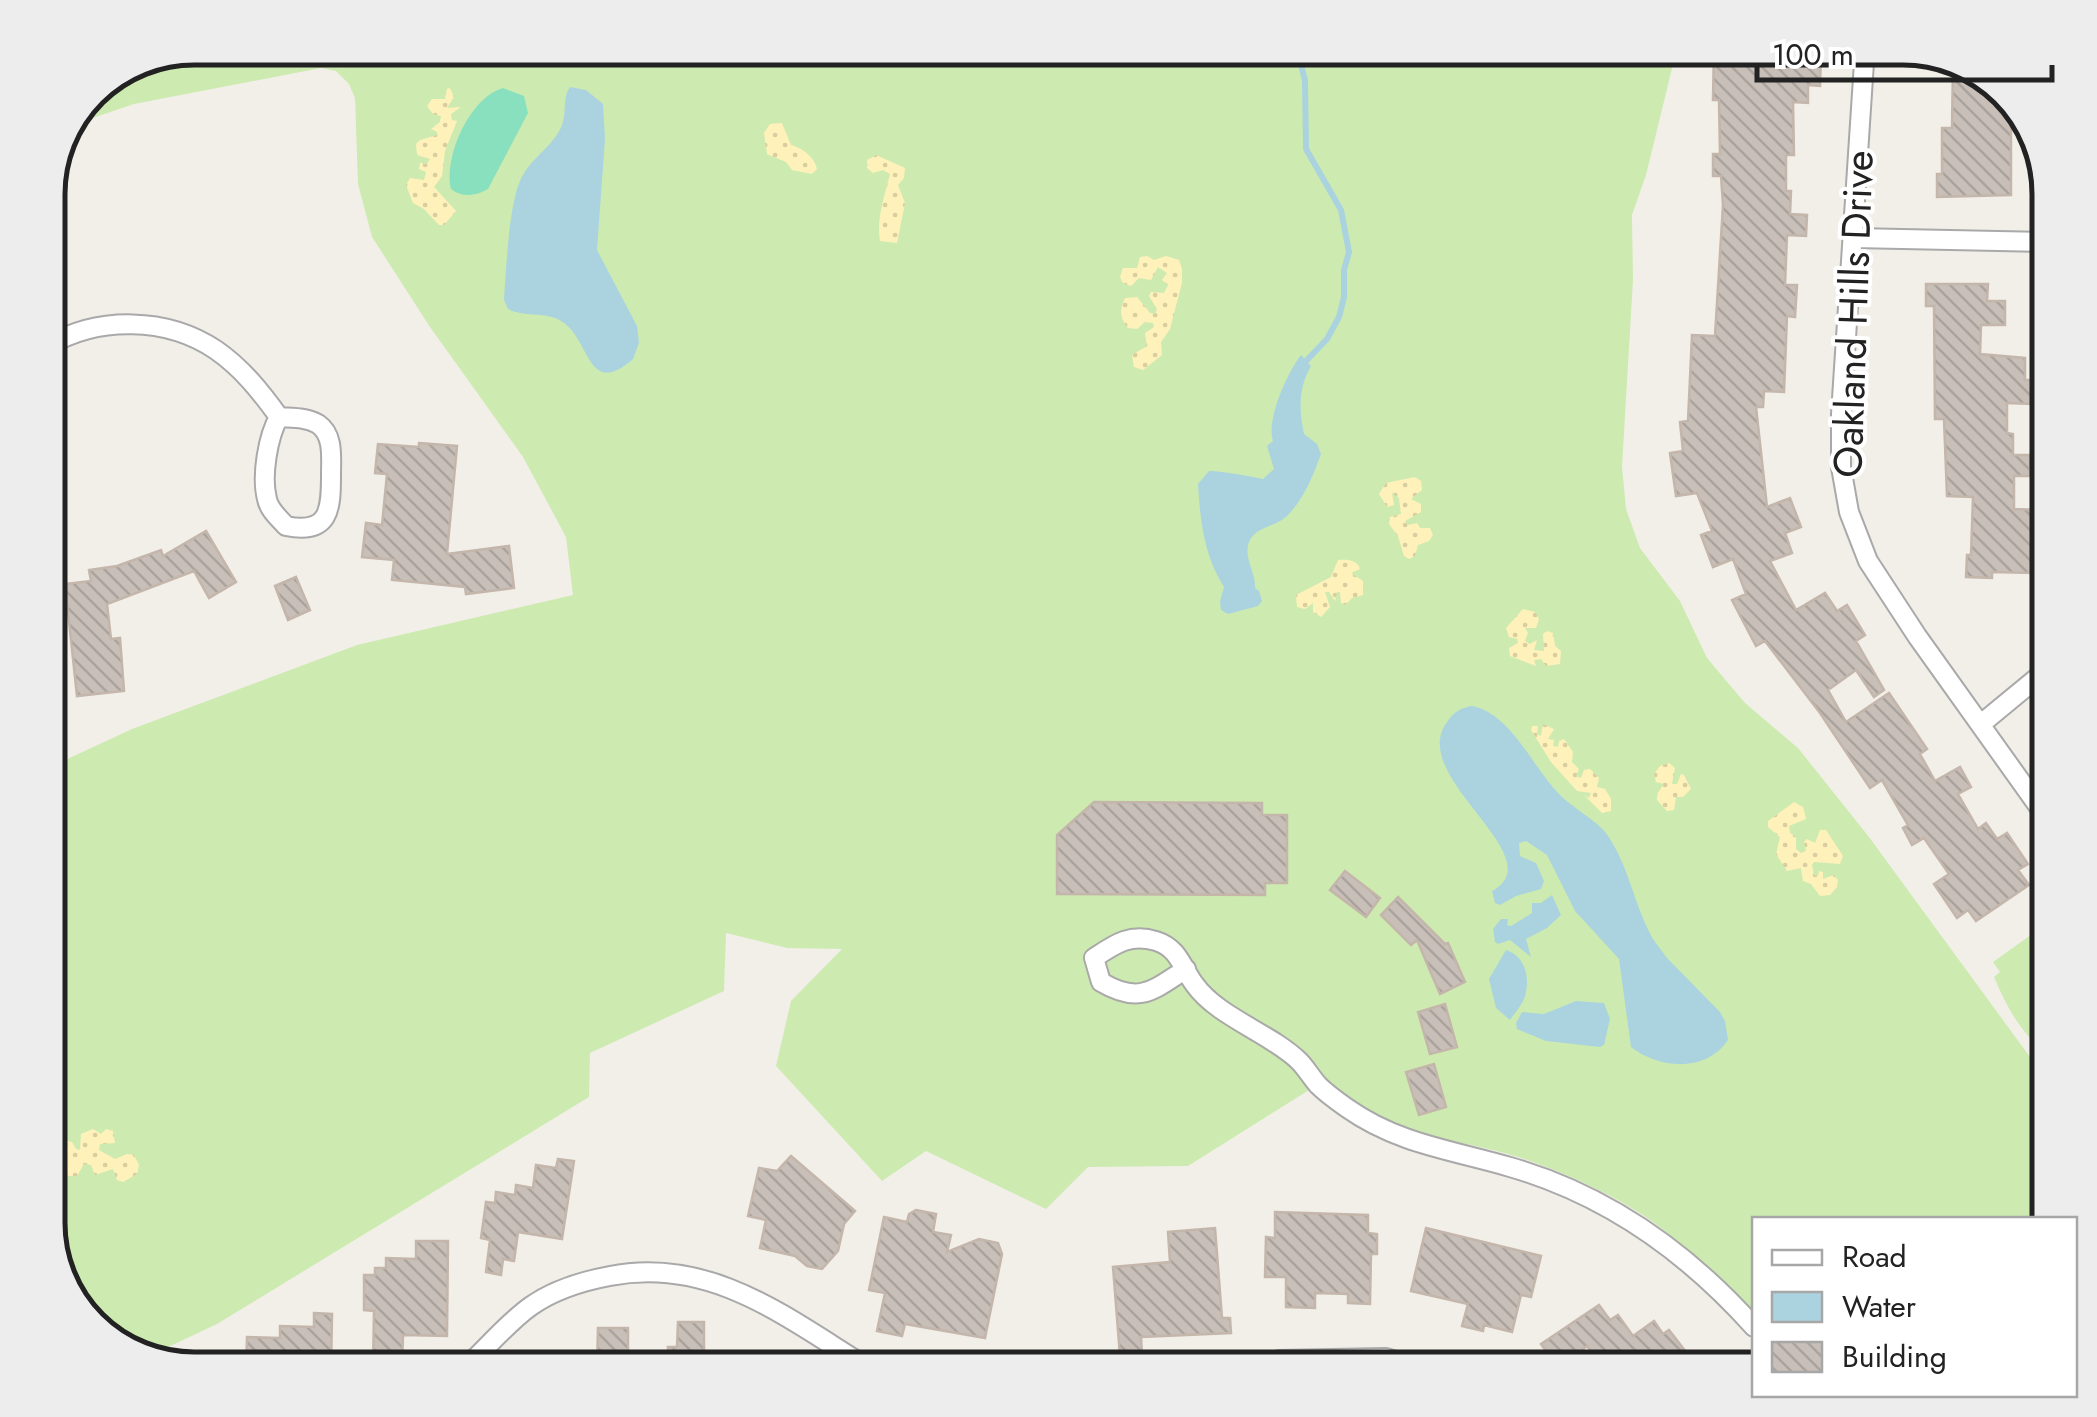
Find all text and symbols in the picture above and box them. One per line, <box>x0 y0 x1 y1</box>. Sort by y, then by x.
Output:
scale bar <box>1757 20 2052 82</box>
text: 100 m <box>1772 33 1854 76</box>
street label: Oakland Hills Drive <box>1818 150 1888 478</box>
legend <box>1752 1217 2077 1397</box>
text: Road <box>1842 1235 1907 1278</box>
text: Water <box>1842 1285 1917 1328</box>
text: Building <box>1842 1335 1947 1378</box>

